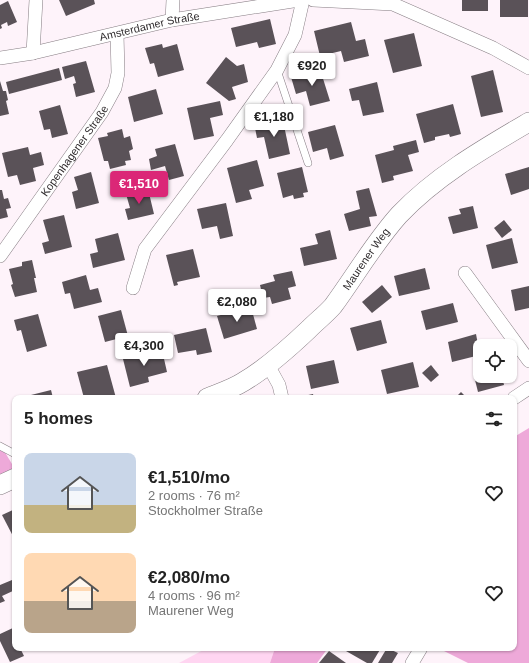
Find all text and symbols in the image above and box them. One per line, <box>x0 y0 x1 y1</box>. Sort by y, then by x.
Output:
street label: Amsterdamer Straße <box>98 10 200 43</box>
pin: €920 <box>288 53 336 87</box>
text: €920 <box>298 58 326 73</box>
street label: Kopenhagener Straße <box>38 103 110 198</box>
pin: €1,180 <box>241 104 307 138</box>
text: €1,180 <box>254 109 294 124</box>
pin: €1,510 <box>106 171 172 205</box>
text: €1,510 <box>119 176 159 191</box>
street label: Maurener Weg <box>340 226 392 292</box>
pin: €2,080 <box>204 289 270 323</box>
text: €2,080 <box>217 294 257 309</box>
pin: €4,300 <box>111 333 177 367</box>
text: €4,300 <box>124 338 164 353</box>
map controls <box>473 339 517 383</box>
button: locate <box>473 339 517 383</box>
icon: filters <box>483 408 505 430</box>
text: 5 homes <box>24 409 93 428</box>
text: €1,510/mo <box>148 468 230 487</box>
icon: home <box>56 469 104 517</box>
icon: heart <box>483 482 505 504</box>
text: 2 rooms · 76 m² <box>148 488 240 503</box>
text: Stockholmer Straße <box>148 503 263 518</box>
text: €2,080/mo <box>148 568 230 587</box>
icon: home <box>56 569 104 617</box>
icon: heart <box>483 582 505 604</box>
text: 4 rooms · 96 m² <box>148 588 240 603</box>
text: Maurener Weg <box>148 603 234 618</box>

